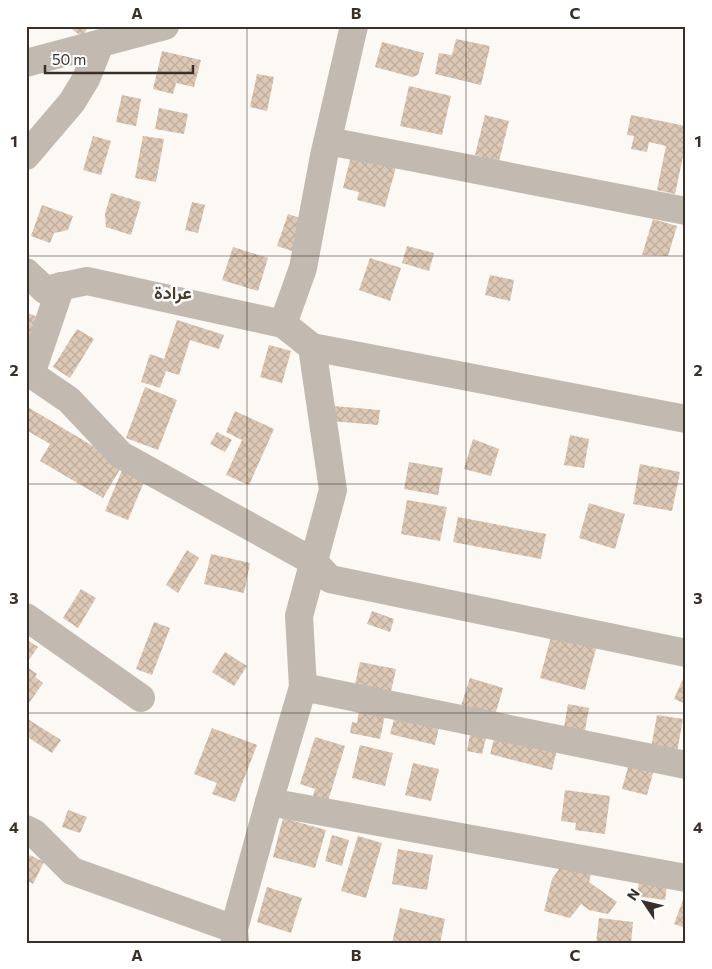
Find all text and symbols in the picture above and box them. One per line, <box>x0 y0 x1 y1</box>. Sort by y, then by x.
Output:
text: A <box>131 3 143 22</box>
text: B <box>351 3 362 22</box>
text: C <box>570 3 581 22</box>
scale bar <box>45 42 192 74</box>
text: 50 m <box>52 50 86 68</box>
text: 1 <box>10 131 18 150</box>
text: 1 <box>694 131 702 150</box>
district label: عرادة <box>154 281 192 304</box>
text: 2 <box>9 360 19 379</box>
text: 2 <box>693 360 703 379</box>
text: 3 <box>9 588 19 607</box>
text: 3 <box>693 588 703 607</box>
text: 4 <box>9 817 19 836</box>
text: 4 <box>693 817 703 836</box>
north arrow <box>620 876 670 926</box>
text: N <box>623 885 643 903</box>
text: A <box>131 945 143 964</box>
text: B <box>351 945 362 964</box>
text: C <box>570 945 581 964</box>

